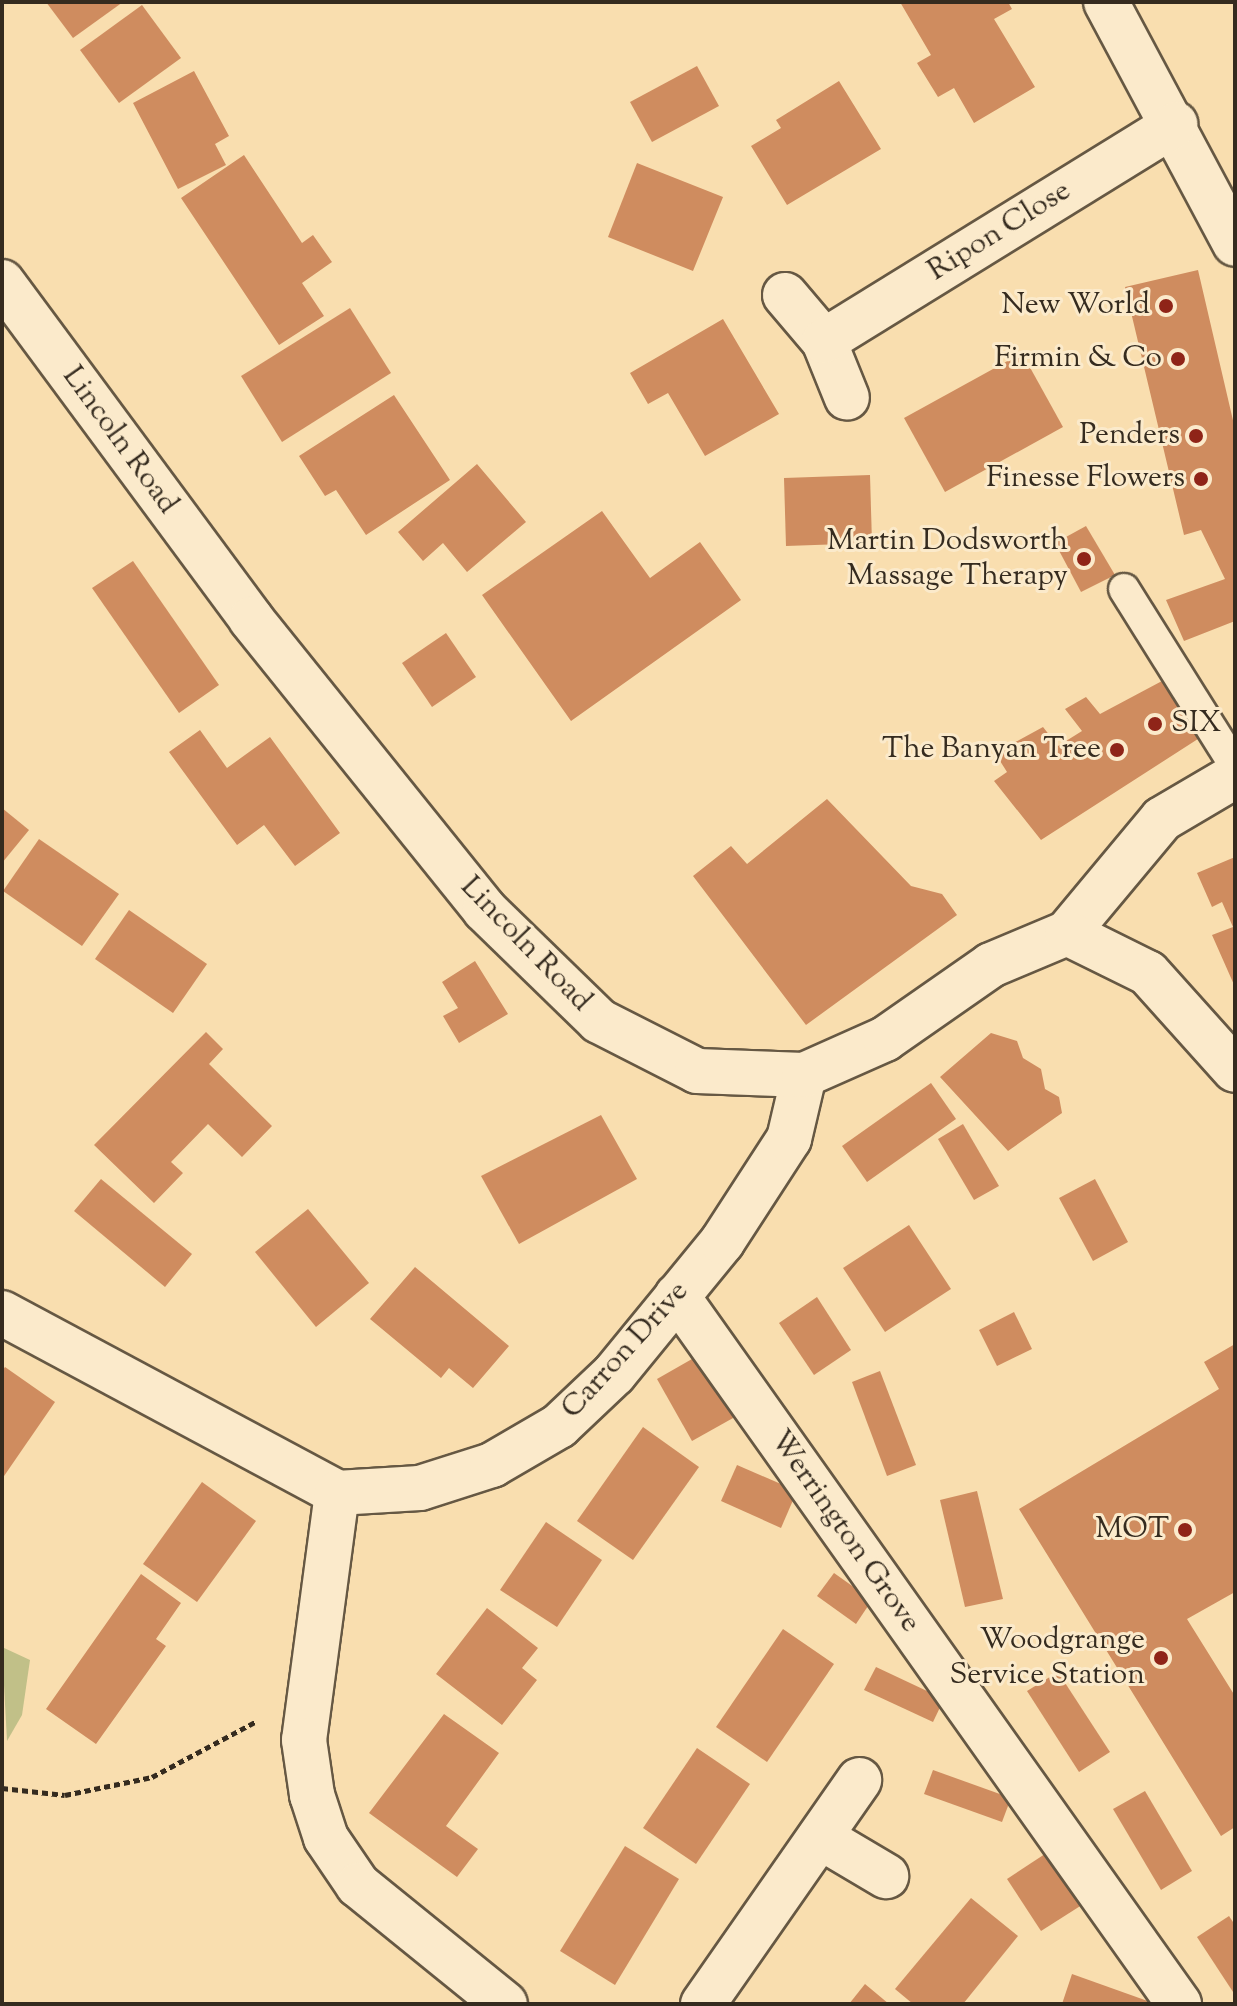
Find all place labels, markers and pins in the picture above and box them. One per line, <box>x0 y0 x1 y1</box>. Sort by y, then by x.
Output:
place label: New World <box>1001 288 1150 324</box>
marker: New World <box>1157 297 1175 315</box>
place label: Firmin & Co <box>994 341 1162 377</box>
marker: Firmin & Co <box>1169 350 1187 368</box>
place label: Penders <box>1079 418 1180 454</box>
marker: Penders <box>1187 427 1205 445</box>
place label: Finesse Flowers <box>986 461 1185 497</box>
marker: Finesse Flowers <box>1192 470 1210 488</box>
place label: Martin Dodsworth Massage Therapy <box>827 524 1068 594</box>
marker: Martin Dodsworth Massage Therapy <box>1075 550 1093 568</box>
place label: SIX <box>1171 706 1221 742</box>
marker: SIX <box>1146 715 1164 733</box>
place label: The Banyan Tree <box>882 732 1101 768</box>
marker: The Banyan Tree <box>1108 741 1126 759</box>
place label: MOT <box>1095 1512 1169 1548</box>
marker: MOT <box>1176 1521 1194 1539</box>
place label: Woodgrange Service Station <box>949 1623 1145 1694</box>
marker: Woodgrange Service Station <box>1152 1649 1170 1667</box>

